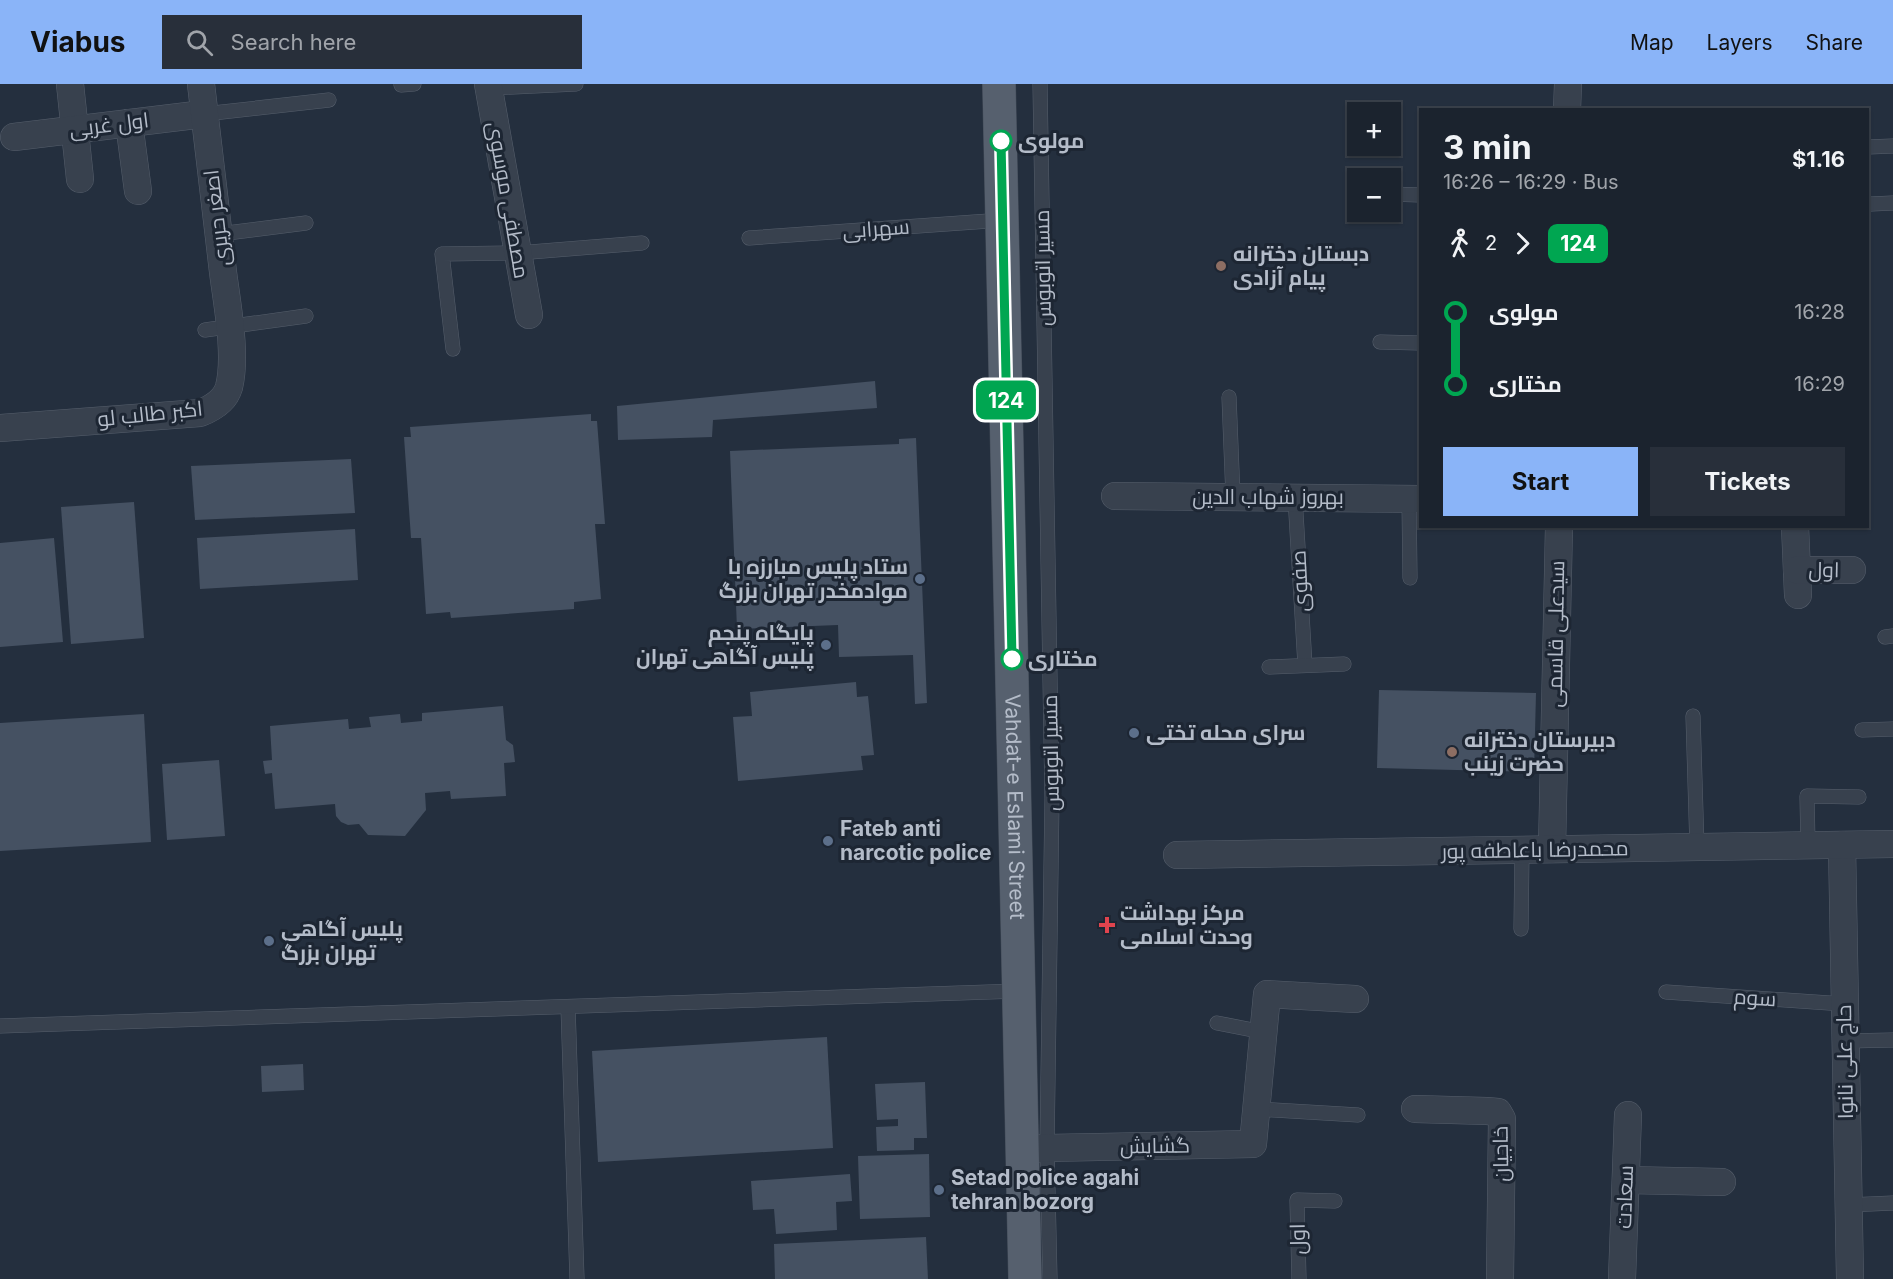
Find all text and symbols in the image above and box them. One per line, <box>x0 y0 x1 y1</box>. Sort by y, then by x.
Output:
search box <box>162 15 582 69</box>
text: Viabus <box>30 25 126 59</box>
icon: search <box>183 26 216 59</box>
text: Search here <box>231 29 356 55</box>
text: Map <box>1630 30 1674 55</box>
text: Layers <box>1707 30 1773 55</box>
text: Share <box>1806 30 1863 55</box>
map controls <box>1347 102 1401 222</box>
button: + <box>1347 102 1401 156</box>
street label: اول غربی <box>68 107 150 143</box>
street label: مصطفی موسوی <box>481 119 535 281</box>
text: 3 min <box>1443 127 1532 167</box>
place label: مولوی <box>1018 128 1085 154</box>
marker: مولوی <box>990 130 1012 152</box>
text: $1.16 <box>1792 146 1845 172</box>
street label: اصغر حریری <box>198 168 236 268</box>
button: − <box>1347 168 1401 222</box>
text: 16:26 – 16:29 · Bus <box>1443 170 1619 194</box>
street label: مسیر اتوبوس <box>1029 210 1057 326</box>
street label: سهرابی <box>841 214 911 244</box>
icon: walk <box>1443 227 1476 260</box>
icon: forward <box>1506 227 1539 260</box>
text: 2 <box>1485 231 1497 255</box>
text: 124 <box>1560 231 1596 256</box>
place label: دبستان دخترانه پیام آزادی <box>1233 241 1369 293</box>
marker: دبستان دخترانه پیام آزادی <box>1214 259 1228 273</box>
text: مولوی <box>1489 299 1559 325</box>
text: 16:28 <box>1794 300 1845 324</box>
text: مختاری <box>1489 371 1562 397</box>
text: 16:29 <box>1794 372 1845 396</box>
line badge: 124 <box>972 380 1040 420</box>
text: 124 <box>988 388 1024 413</box>
street label: اکبر طالب لو <box>96 396 204 431</box>
button: Start <box>1443 447 1638 516</box>
button: Tickets <box>1650 447 1845 516</box>
street label: بهروز شهاب الدین <box>1192 484 1344 510</box>
street label: صفوی <box>1285 550 1315 612</box>
place label: ستاد پلیس مبارزه با موادمخدر تهران بزرگ <box>719 554 908 604</box>
street label: اول <box>1808 557 1840 583</box>
street label: سیدعلی قاسمی <box>1542 560 1570 708</box>
marker: ستاد پلیس مبارزه با موادمخدر تهران بزرگ <box>913 572 927 586</box>
place label: پایگاه پنجم پلیس آگاهی تهران <box>636 620 814 672</box>
marker: پایگاه پنجم پلیس آگاهی تهران <box>819 638 833 652</box>
place label: مختاری <box>1028 646 1098 671</box>
marker: مختاری <box>1001 648 1023 670</box>
street label: Vahdat-e Eslami Street <box>1000 694 1030 920</box>
street label: مسیر اتوبوس <box>1037 695 1065 811</box>
place label: سرای محله تختی <box>1146 720 1305 745</box>
marker: سرای محله تختی <box>1127 726 1141 740</box>
place label: دبیرستان دخترانه حضرت زینب <box>1464 727 1616 776</box>
marker: دبیرستان دخترانه حضرت زینب <box>1445 745 1459 759</box>
place label: Fateb anti narcotic police <box>840 816 992 865</box>
marker: Fateb anti narcotic police <box>821 834 835 848</box>
street label: محمدرضا باعاطفه پور <box>1440 835 1629 866</box>
place label: مرکز بهداشت وحدت اسلامی <box>1120 900 1253 950</box>
place label: پلیس آگاهی تهران بزرگ <box>281 916 403 966</box>
marker: مرکز بهداشت وحدت اسلامی <box>1098 916 1116 934</box>
marker: پلیس آگاهی تهران بزرگ <box>262 934 276 948</box>
street label: سوم <box>1733 984 1777 1013</box>
street label: حاج علی نانوا <box>1831 1005 1860 1119</box>
street label: خاجیان <box>1488 1126 1514 1182</box>
street label: گشایش <box>1120 1132 1190 1160</box>
place label: Setad police agahi tehran bozorg <box>951 1165 1139 1214</box>
street label: سعادت <box>1611 1165 1638 1229</box>
marker: Setad police agahi tehran bozorg <box>932 1183 946 1197</box>
street label: اول <box>1285 1223 1311 1255</box>

